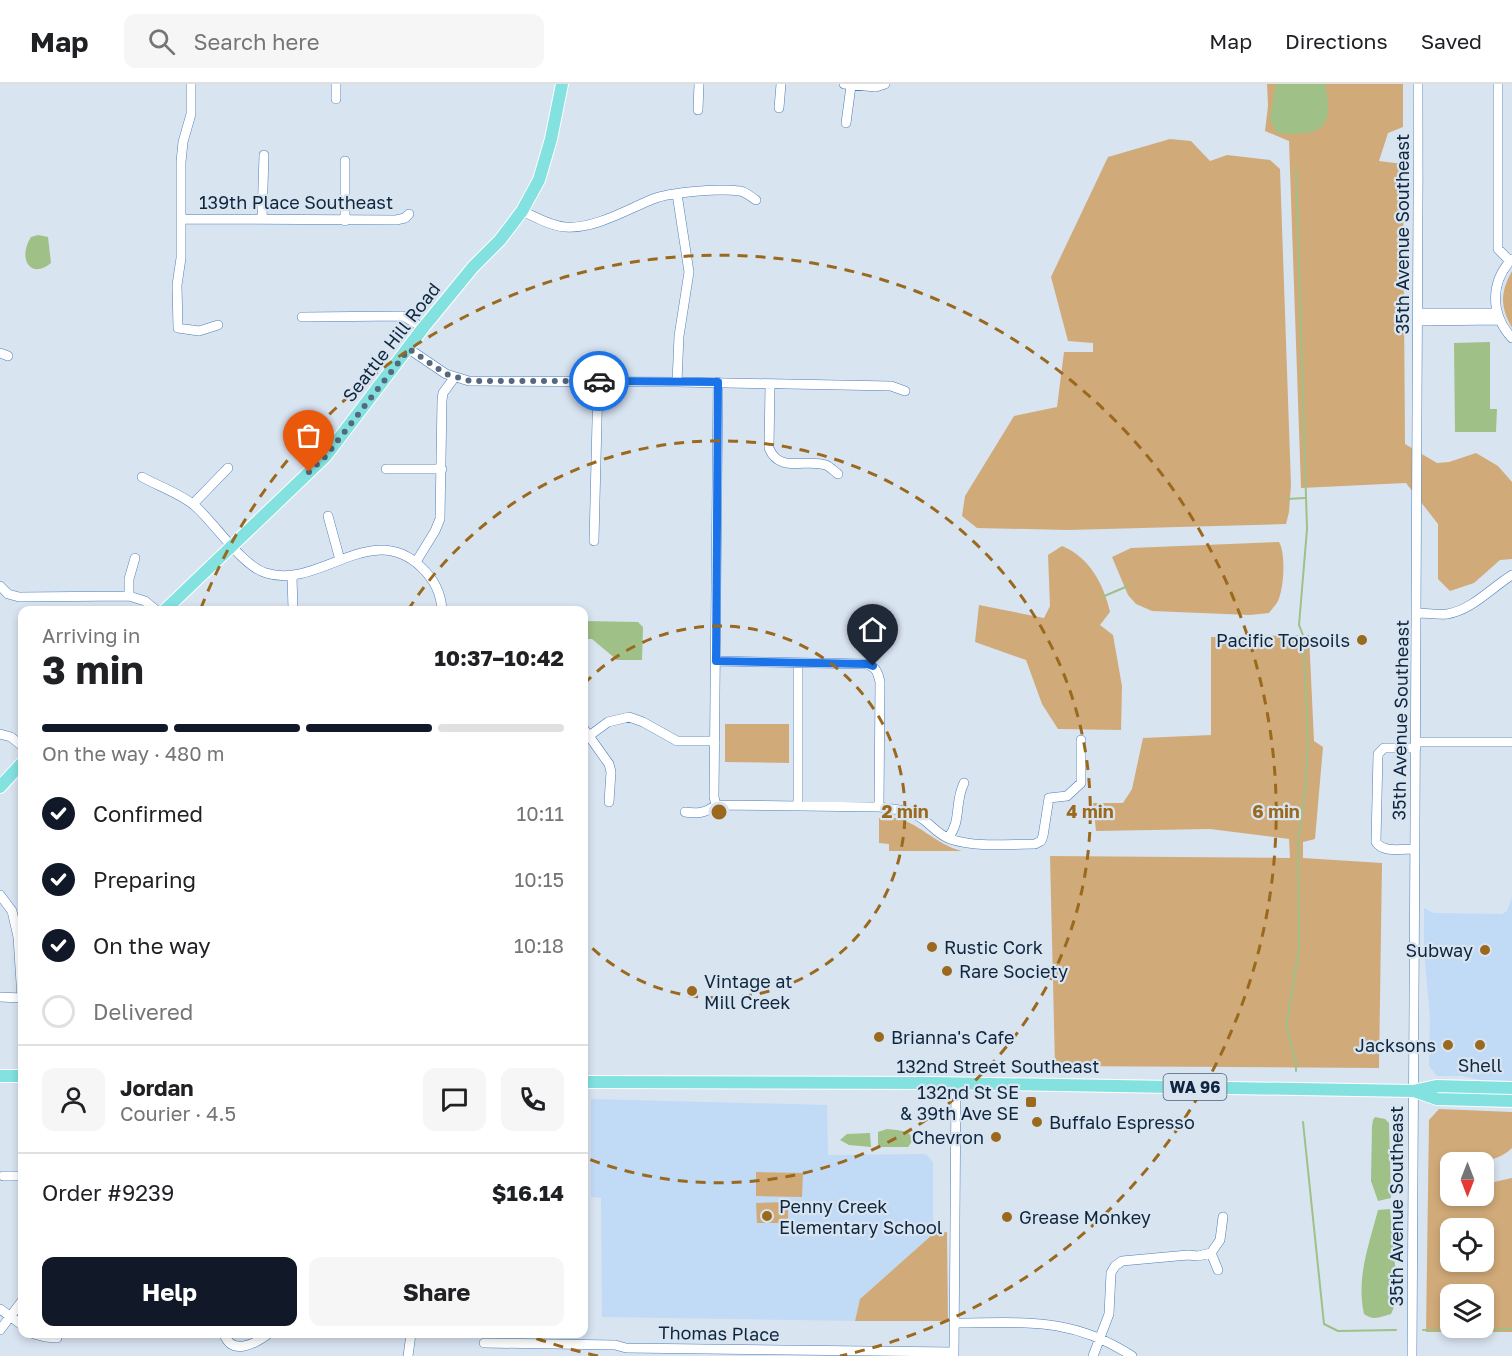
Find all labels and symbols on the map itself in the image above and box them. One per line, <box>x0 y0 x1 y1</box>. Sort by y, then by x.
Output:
street label: 35th Avenue Southeast <box>1391 134 1413 334</box>
street label: 139th Place Southeast <box>199 191 393 213</box>
street label: Seattle Hill Road <box>338 278 444 406</box>
courier <box>569 351 629 411</box>
pin <box>283 410 334 472</box>
pin <box>847 604 898 666</box>
street label: 35th Avenue Southeast <box>1387 620 1413 820</box>
place label: Pacific Topsoils <box>1216 629 1350 651</box>
marker: Pacific Topsoils <box>1355 633 1369 647</box>
text: 2 min <box>881 800 929 822</box>
text: 4 min <box>1066 800 1114 822</box>
text: 6 min <box>1252 800 1300 822</box>
centre of rings <box>709 802 729 822</box>
place label: Rustic Cork <box>944 936 1043 958</box>
place label: Subway <box>1406 939 1473 961</box>
marker: Rustic Cork <box>925 940 939 954</box>
marker: Subway <box>1478 943 1492 957</box>
place label: Rare Society <box>959 960 1068 982</box>
marker: Rare Society <box>940 964 954 978</box>
place label: Vintage at Mill Creek <box>704 970 792 1013</box>
marker: Vintage at Mill Creek <box>685 984 699 998</box>
place label: Brianna's Cafe <box>891 1026 1014 1048</box>
marker: Brianna's Cafe <box>872 1030 886 1044</box>
place label: Jacksons <box>1355 1034 1436 1056</box>
marker: Jacksons <box>1441 1038 1455 1052</box>
marker: Shell <box>1473 1038 1487 1052</box>
place label: Shell <box>1458 1054 1503 1076</box>
street label: 132nd Street Southeast <box>897 1055 1099 1077</box>
road number: WA 96 <box>1164 1074 1226 1100</box>
place label: 132nd St SE & 39th Ave SE <box>900 1081 1019 1124</box>
marker: 132nd St SE & 39th Ave SE <box>1024 1095 1038 1109</box>
street label: 35th Avenue Southeast <box>1385 1106 1407 1306</box>
place label: Buffalo Espresso <box>1049 1111 1195 1133</box>
marker: Buffalo Espresso <box>1030 1115 1044 1129</box>
place label: Chevron <box>912 1126 984 1148</box>
marker: Chevron <box>989 1130 1003 1144</box>
north arrow <box>1440 1152 1494 1206</box>
place label: Penny Creek Elementary School <box>779 1195 943 1238</box>
place label: Grease Monkey <box>1019 1206 1151 1228</box>
marker: Penny Creek Elementary School <box>760 1209 774 1223</box>
marker: Grease Monkey <box>1000 1210 1014 1224</box>
street label: Thomas Place <box>658 1321 780 1345</box>

